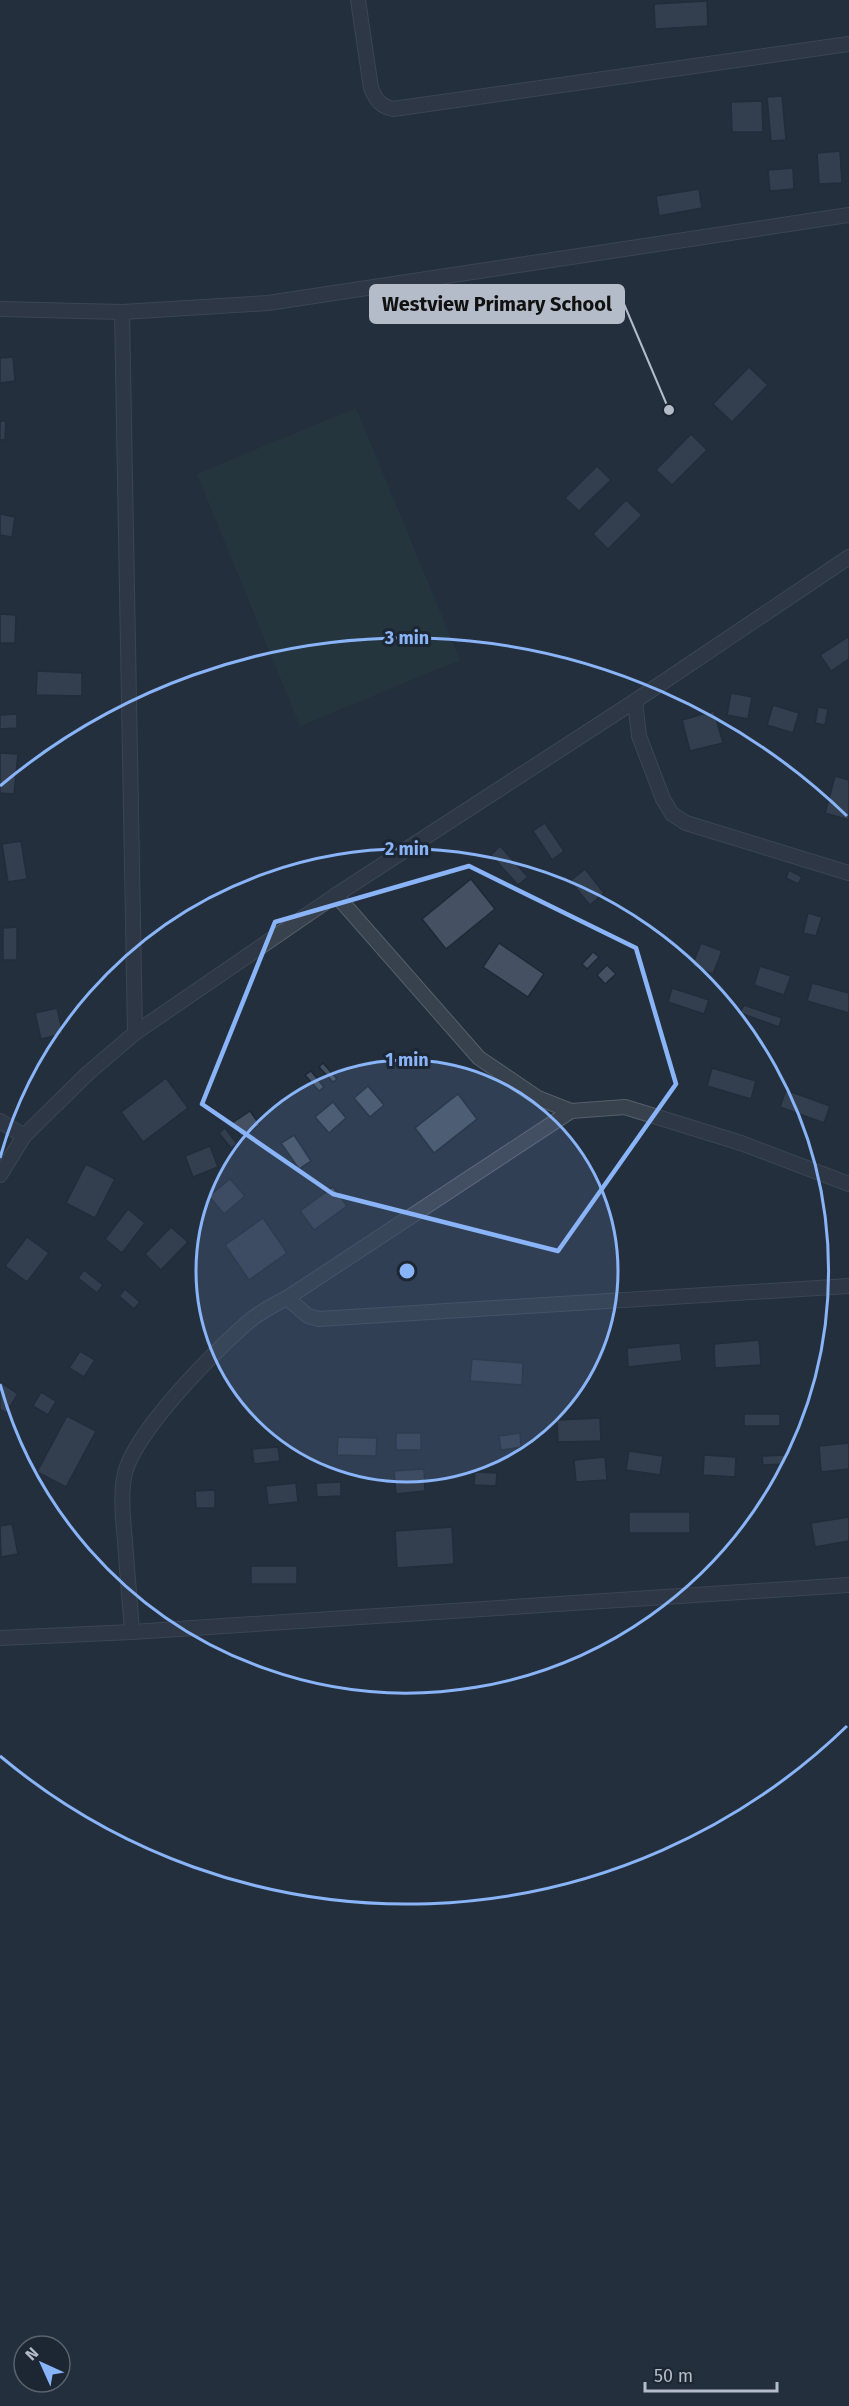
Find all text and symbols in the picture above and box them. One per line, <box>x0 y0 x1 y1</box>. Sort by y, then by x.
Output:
callout: Westview Primary School <box>370 285 624 323</box>
text: Westview Primary School <box>382 292 612 316</box>
text: 3 min <box>384 627 429 649</box>
text: 2 min <box>385 838 429 860</box>
text: 1 min <box>385 1049 429 1071</box>
centre of rings <box>397 1261 417 1281</box>
north arrow <box>12 2334 72 2394</box>
text: N <box>21 2343 42 2364</box>
scale bar <box>645 2355 777 2393</box>
text: 50 m <box>654 2365 693 2387</box>

